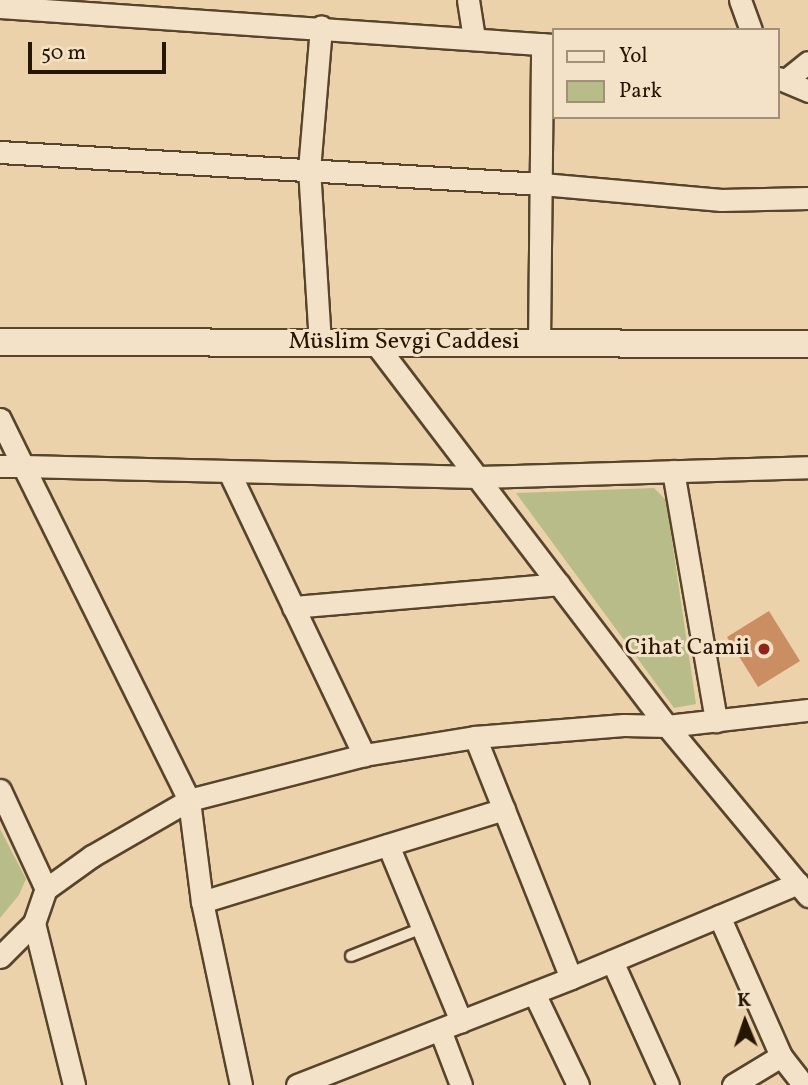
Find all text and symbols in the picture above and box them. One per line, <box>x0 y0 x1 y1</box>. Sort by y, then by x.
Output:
scale bar <box>32 28 170 72</box>
legend <box>552 28 780 119</box>
text: 50 m <box>41 39 86 68</box>
text: Yol <box>619 42 648 71</box>
text: Park <box>619 77 662 106</box>
street label: Müslim Sevgi Caddesi <box>288 329 520 357</box>
place label: Cihat Camii <box>625 635 750 663</box>
marker: Cihat Camii <box>756 641 772 657</box>
north arrow <box>710 987 780 1057</box>
text: K <box>737 988 752 1014</box>

